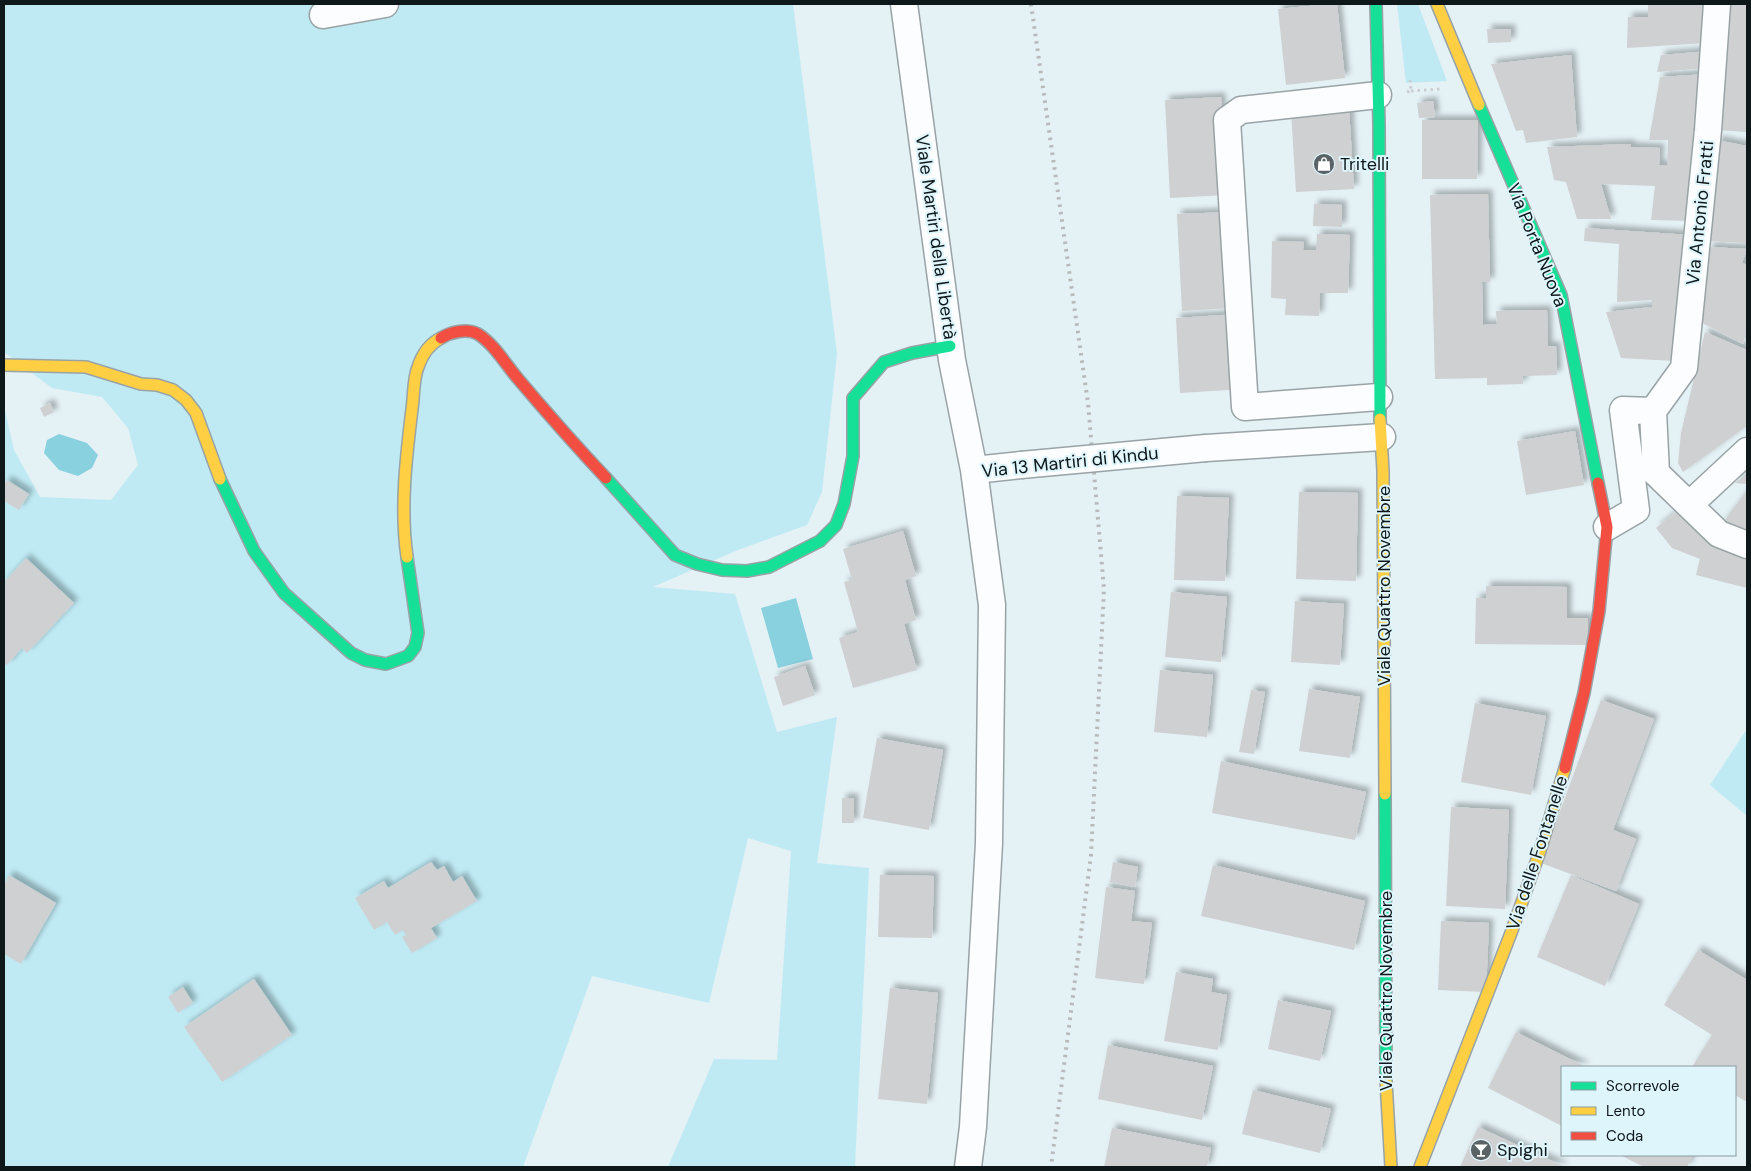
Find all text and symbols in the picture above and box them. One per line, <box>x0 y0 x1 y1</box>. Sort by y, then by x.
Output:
street label: Viale Martiri della Libertà <box>910 133 962 341</box>
street label: Via Antonio Fratti <box>1680 140 1720 286</box>
shop icon: Tritelli <box>1312 152 1336 176</box>
place label: Tritelli <box>1340 152 1389 176</box>
street label: Via Porta Nuova <box>1501 179 1573 311</box>
street label: Via 13 Martiri di Kindu <box>980 441 1160 483</box>
street label: Viale Quattro Novembre <box>1372 486 1396 686</box>
street label: Via delle Fontanelle <box>1501 773 1573 933</box>
street label: Viale Quattro Novembre <box>1374 891 1398 1091</box>
legend <box>1561 1066 1736 1156</box>
text: Scorrevole <box>1606 1076 1680 1096</box>
text: Lento <box>1606 1101 1645 1121</box>
text: Coda <box>1606 1126 1643 1146</box>
bar icon: Spighi <box>1469 1138 1493 1162</box>
place label: Spighi <box>1497 1138 1548 1162</box>

